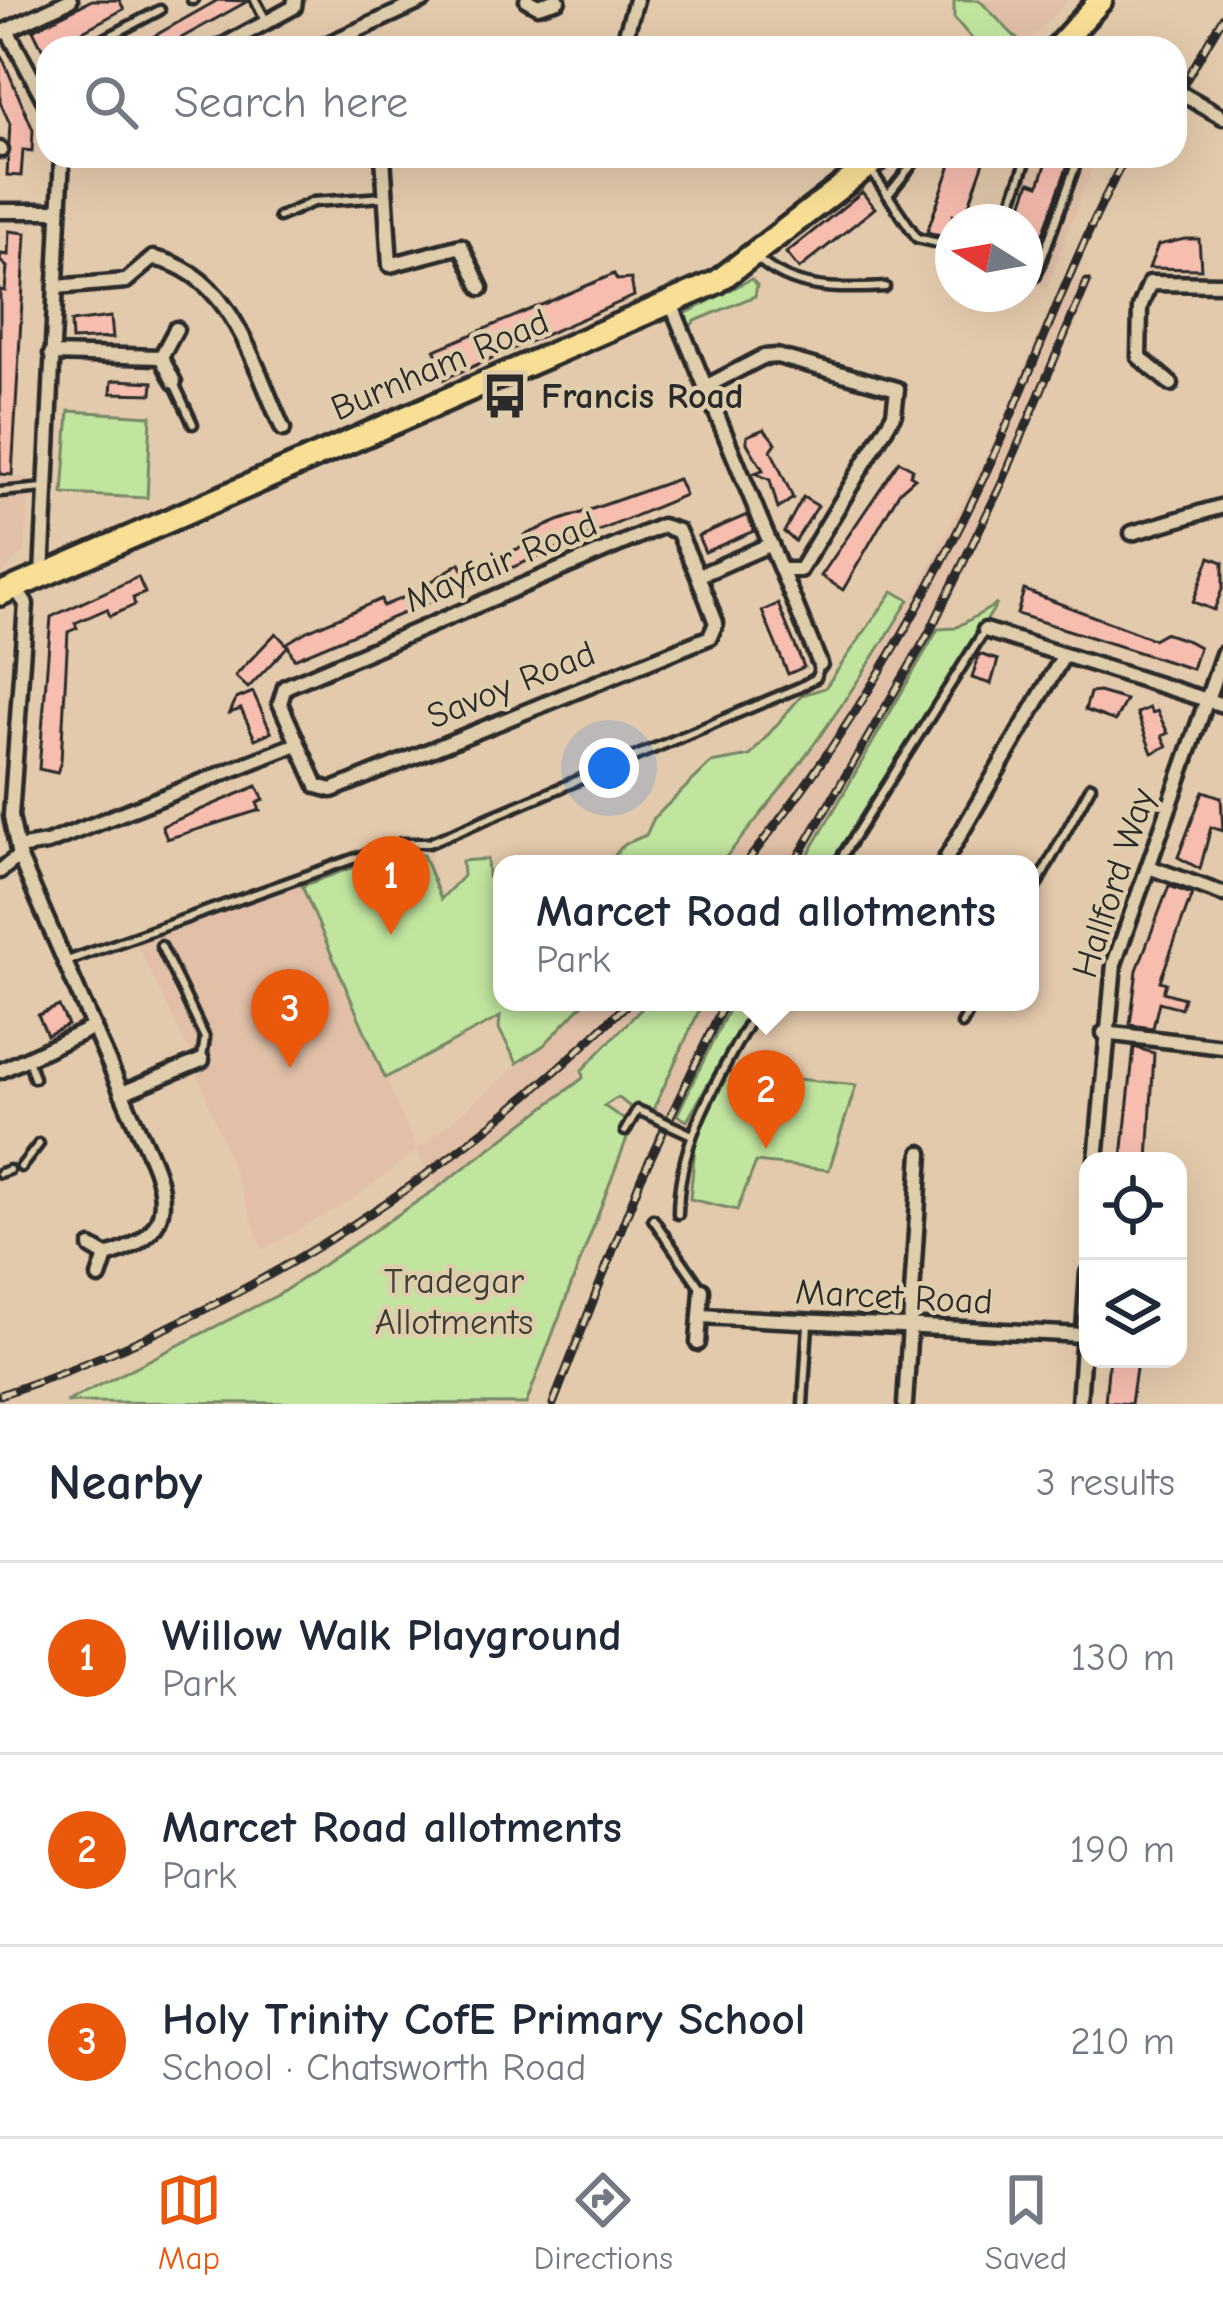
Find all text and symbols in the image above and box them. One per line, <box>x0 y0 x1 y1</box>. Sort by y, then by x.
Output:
search box <box>36 36 1187 168</box>
icon: search <box>78 69 144 135</box>
text: Search here <box>174 76 408 128</box>
north arrow <box>935 204 1043 312</box>
street label: Burnham Road <box>325 301 555 429</box>
bus stop icon: Francis Road <box>480 371 530 421</box>
place label: Francis Road <box>541 376 744 417</box>
street label: Mayfair Road <box>399 503 603 621</box>
street label: Savoy Road <box>421 633 601 737</box>
your location <box>579 738 639 798</box>
street label: Hallford Way <box>1064 782 1164 983</box>
pin: 1 <box>352 836 430 935</box>
popup <box>493 855 1039 1011</box>
text: Marcet Road allotments <box>536 885 996 937</box>
text: Park <box>536 937 611 982</box>
pin: 3 <box>251 969 329 1068</box>
pin: 2 <box>727 1050 805 1149</box>
map controls <box>1079 1152 1187 1368</box>
button: locate <box>1079 1152 1187 1260</box>
button: layers <box>1079 1260 1187 1368</box>
park label: Tradegar Allotments <box>375 1261 533 1343</box>
street label: Marcet Road <box>794 1271 994 1323</box>
text: Nearby <box>48 1453 202 1512</box>
text: 3 results <box>1036 1460 1175 1505</box>
text: Willow Walk Playground <box>162 1609 622 1661</box>
text: 1 <box>79 1635 95 1680</box>
text: 130 m <box>1071 1635 1175 1680</box>
text: Park <box>162 1661 237 1706</box>
text: Marcet Road allotments <box>162 1801 622 1853</box>
text: 2 <box>77 1827 97 1872</box>
text: 190 m <box>1070 1827 1175 1872</box>
text: Park <box>162 1853 237 1898</box>
text: Holy Trinity CofE Primary School <box>162 1993 805 2045</box>
text: 3 <box>77 2019 97 2064</box>
text: 210 m <box>1070 2019 1175 2064</box>
text: School · Chatsworth Road <box>162 2045 586 2090</box>
tab: Map <box>156 2167 222 2277</box>
tab: Directions <box>534 2167 673 2277</box>
tab: Saved <box>985 2167 1067 2277</box>

